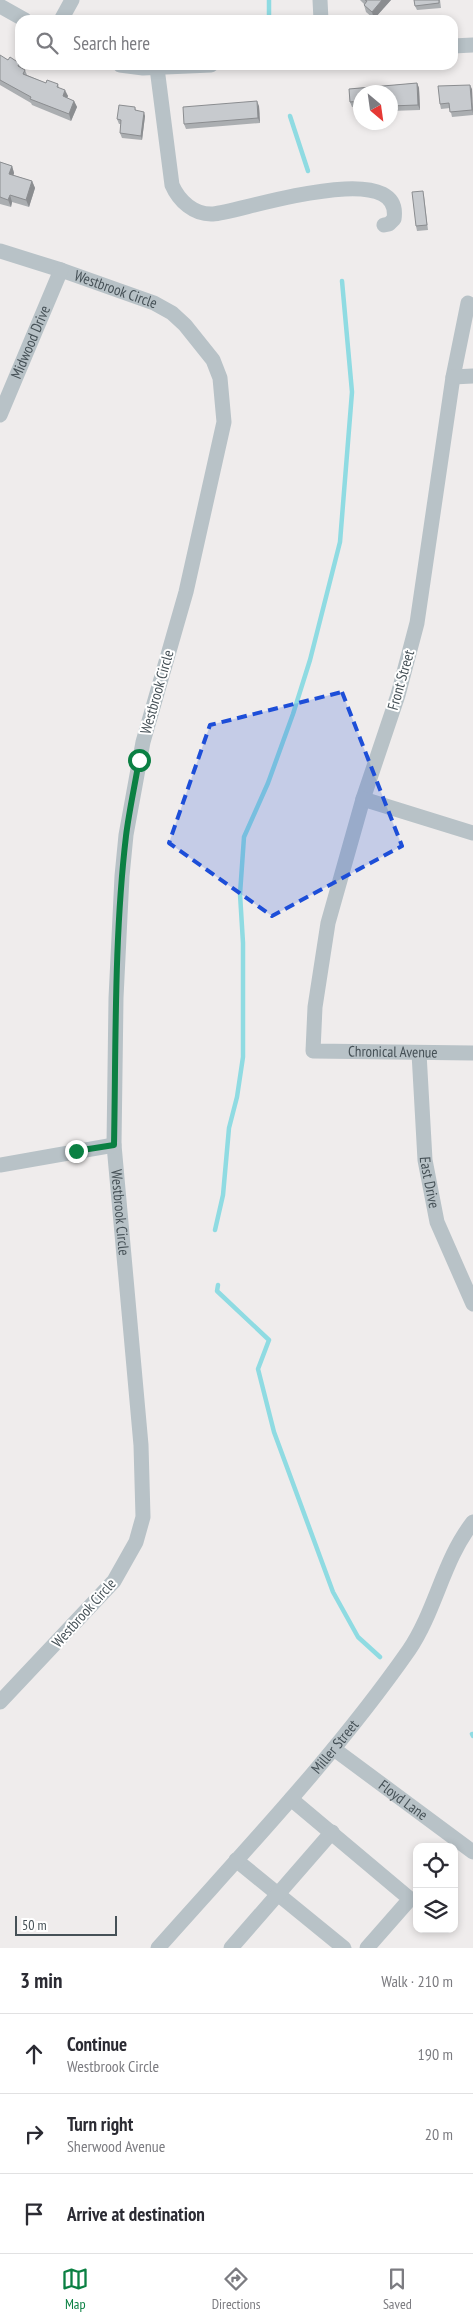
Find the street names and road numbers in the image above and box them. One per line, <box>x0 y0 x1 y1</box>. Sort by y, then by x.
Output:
street label: Westbrook Circle <box>72 266 160 312</box>
street label: Midwood Drive <box>6 302 54 382</box>
street label: Westbrook Circle <box>135 648 178 736</box>
street label: Front Street <box>383 648 418 712</box>
street label: Chronical Avenue <box>348 1041 438 1062</box>
street label: East Drive <box>416 1156 444 1210</box>
street label: Westbrook Circle <box>107 1168 134 1256</box>
street label: Westbrook Circle <box>48 1574 120 1651</box>
street label: Miller Street <box>307 1716 362 1777</box>
street label: Floyd Lane <box>375 1775 432 1824</box>

